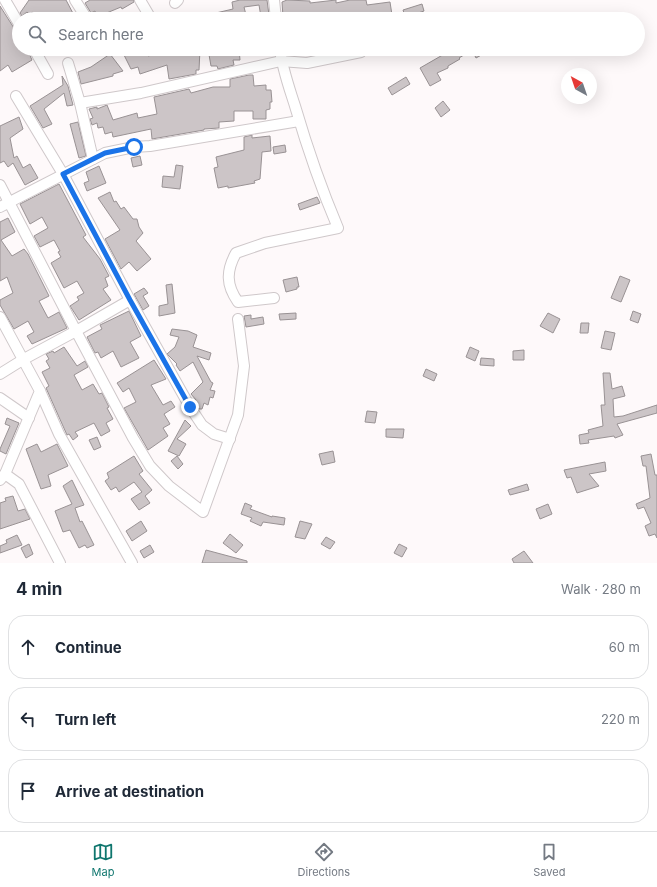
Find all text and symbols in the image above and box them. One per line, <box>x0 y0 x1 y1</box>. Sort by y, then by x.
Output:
search box <box>12 12 645 56</box>
icon: search <box>26 23 48 45</box>
text: Search here <box>58 25 144 44</box>
north arrow <box>561 68 597 104</box>
route start <box>125 138 143 156</box>
route end <box>181 398 199 416</box>
text: 4 min <box>16 579 62 599</box>
text: Walk · 280 m <box>561 581 641 597</box>
icon: ahead <box>17 636 39 658</box>
text: Continue <box>55 638 122 657</box>
text: 60 m <box>609 639 640 655</box>
icon: left <box>17 708 39 730</box>
text: Turn left <box>55 710 116 729</box>
text: 220 m <box>601 711 640 727</box>
icon: arrive <box>17 780 39 802</box>
text: Arrive at destination <box>55 782 204 801</box>
tab: Map <box>92 841 114 879</box>
tab: Directions <box>298 841 350 879</box>
tab: Saved <box>533 841 565 879</box>

